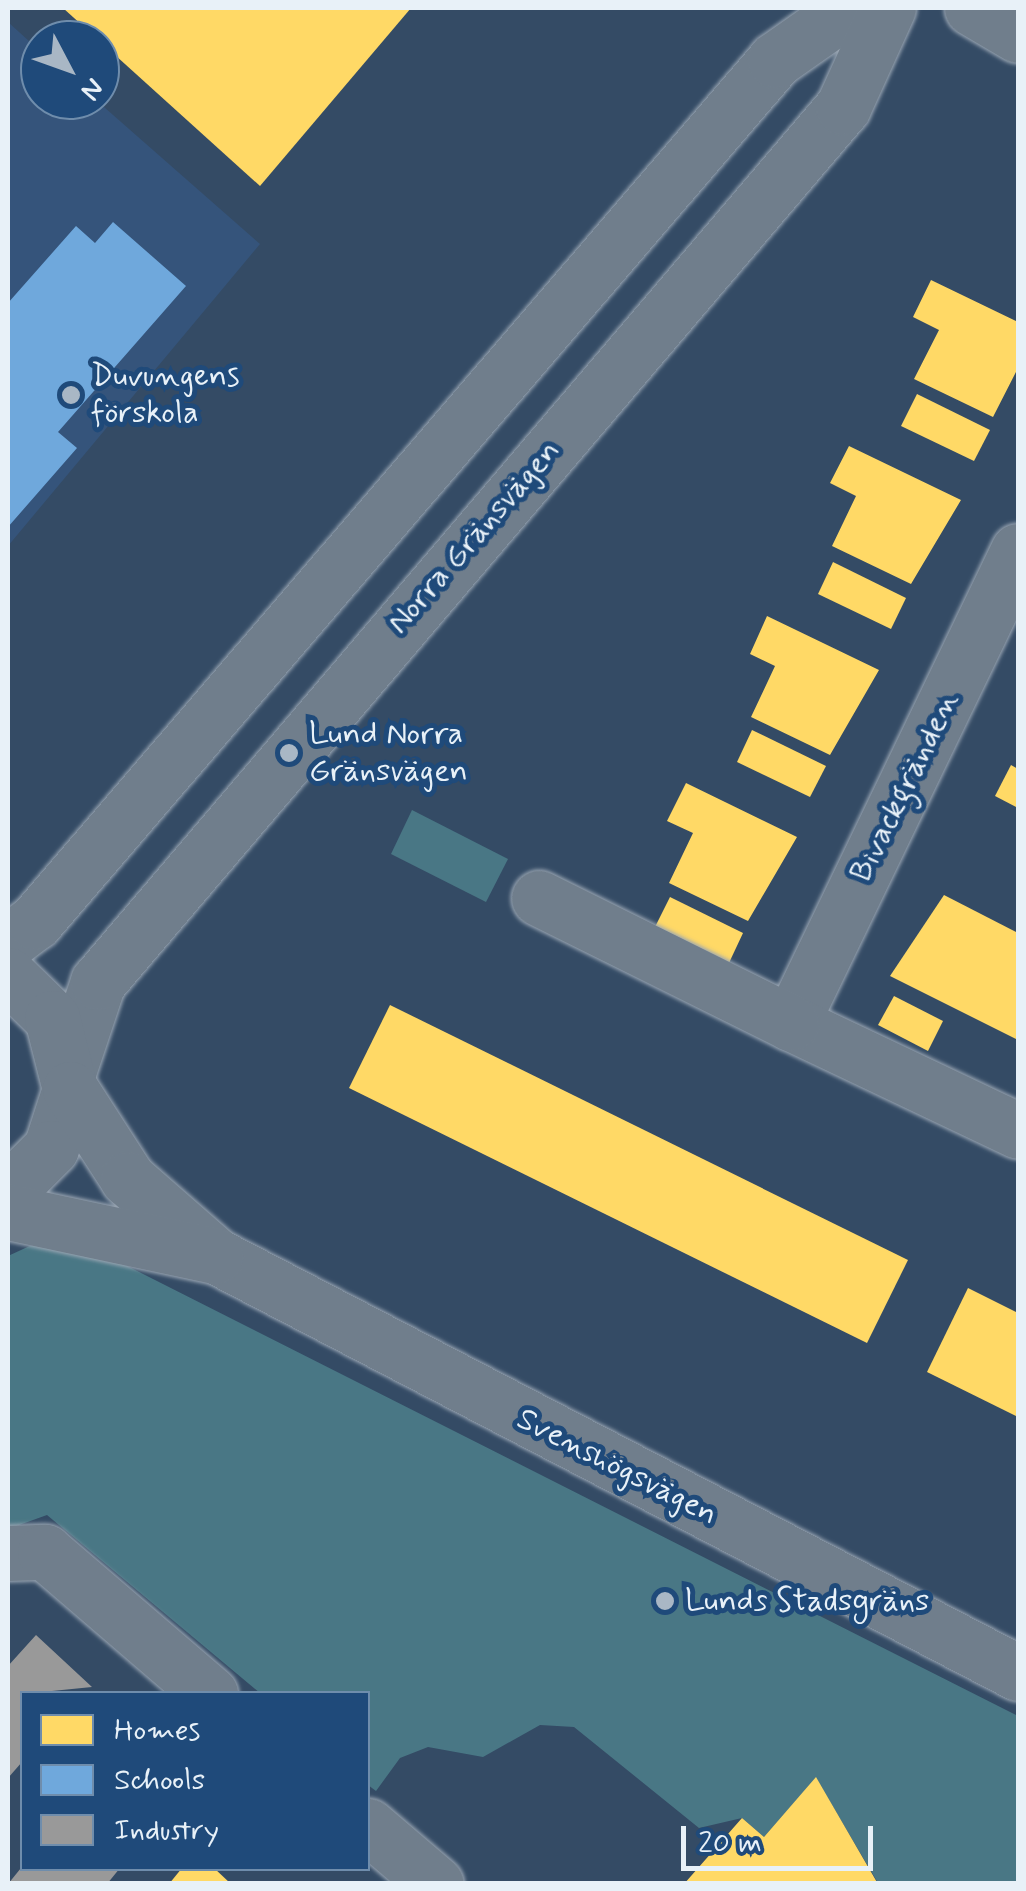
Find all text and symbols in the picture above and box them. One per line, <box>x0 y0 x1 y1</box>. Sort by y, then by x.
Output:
north arrow <box>20 20 120 120</box>
text: N <box>71 70 112 108</box>
place label: Duvungens förskola <box>91 358 240 433</box>
marker: Duvungens förskola <box>60 384 82 406</box>
street label: Norra Gränsvägen <box>379 432 569 642</box>
street label: Bivackgränden <box>842 686 968 888</box>
place label: Lund Norra Gränsvägen <box>309 716 468 791</box>
marker: Lund Norra Gränsvägen <box>278 742 300 764</box>
street label: Svenshögsvägen <box>510 1400 724 1534</box>
place label: Lunds Stadsgräns <box>685 1582 929 1620</box>
marker: Lunds Stadsgräns <box>654 1590 676 1612</box>
legend <box>20 1691 370 1871</box>
text: Homes <box>114 1711 200 1750</box>
text: Schools <box>114 1761 205 1800</box>
scale bar <box>686 1806 878 1868</box>
text: Industry <box>114 1811 219 1850</box>
text: 20 m <box>698 1824 762 1863</box>

